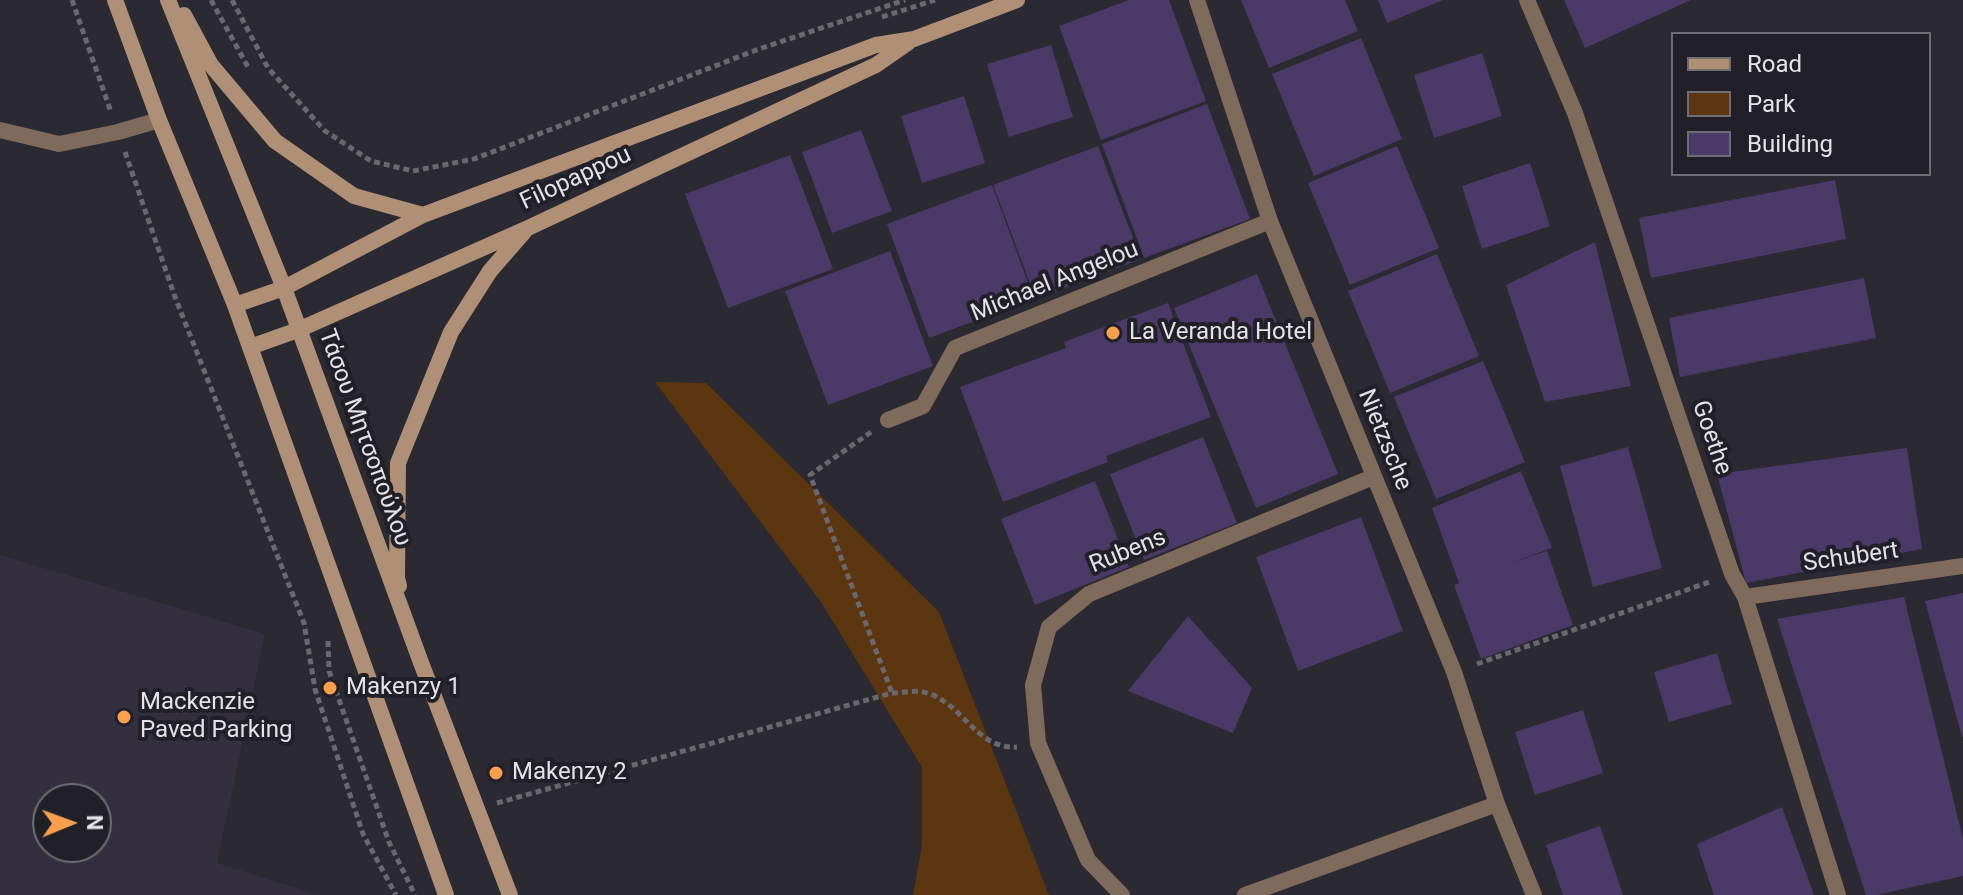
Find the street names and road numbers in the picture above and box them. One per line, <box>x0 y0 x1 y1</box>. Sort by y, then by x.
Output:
street label: Filopappou <box>516 141 636 217</box>
street label: Michael Angelou <box>967 235 1143 329</box>
street label: Τάσου Μητσοπούλου <box>311 326 417 550</box>
street label: Nietzsche <box>1351 385 1417 495</box>
street label: Goethe <box>1685 397 1737 479</box>
street label: Rubens <box>1086 524 1170 580</box>
street label: Schubert <box>1801 537 1901 579</box>

